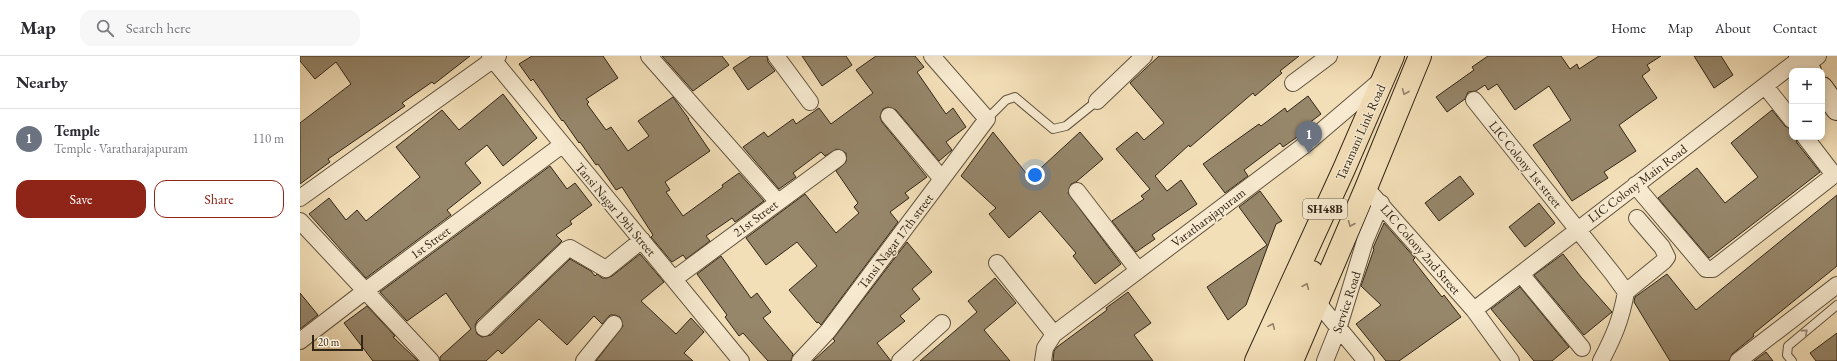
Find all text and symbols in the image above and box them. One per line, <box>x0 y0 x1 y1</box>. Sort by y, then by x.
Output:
search box <box>80 10 360 46</box>
text: Map <box>20 15 56 40</box>
icon: search <box>94 17 116 39</box>
text: Search here <box>126 18 191 37</box>
text: Home <box>1611 19 1646 37</box>
text: Map <box>1668 19 1693 37</box>
text: About <box>1715 19 1751 37</box>
text: Contact <box>1773 19 1817 37</box>
map controls <box>1789 68 1825 140</box>
button: + <box>1789 68 1825 104</box>
text: Nearby <box>16 71 68 93</box>
street label: Taramani Link Road <box>1332 81 1389 183</box>
one-way arrow <box>1402 89 1410 96</box>
button: − <box>1789 104 1825 140</box>
street label: LIC Colony 1st street <box>1485 117 1566 211</box>
text: Temple <box>54 121 100 140</box>
pin: 1 <box>1296 121 1322 154</box>
text: 1 <box>26 130 32 147</box>
text: 110 m <box>253 130 284 147</box>
text: Temple · Varatharajapuram <box>54 140 188 157</box>
street label: LIC Colony Main Road <box>1584 140 1691 226</box>
street label: Tansi Nagar 19th Street <box>571 159 660 260</box>
your location <box>1025 165 1045 185</box>
button: Save <box>16 180 146 218</box>
button: Share <box>154 180 284 218</box>
street label: Varatharajapuram <box>1168 184 1249 251</box>
street label: Tansi Nagar 17th street <box>854 190 937 292</box>
street label: 21st Street <box>729 196 781 241</box>
road number: SH48B <box>1303 199 1347 219</box>
street label: LIC Colony 2nd Street <box>1377 201 1465 298</box>
one-way arrow <box>1348 219 1356 227</box>
street label: 1st Street <box>407 222 454 263</box>
street label: Service Road <box>1328 269 1365 335</box>
one-way arrow <box>1301 283 1309 291</box>
one-way arrow <box>1267 322 1275 330</box>
one-way arrow <box>1800 329 1807 336</box>
scale bar <box>312 333 363 352</box>
text: 20 m <box>318 335 339 349</box>

